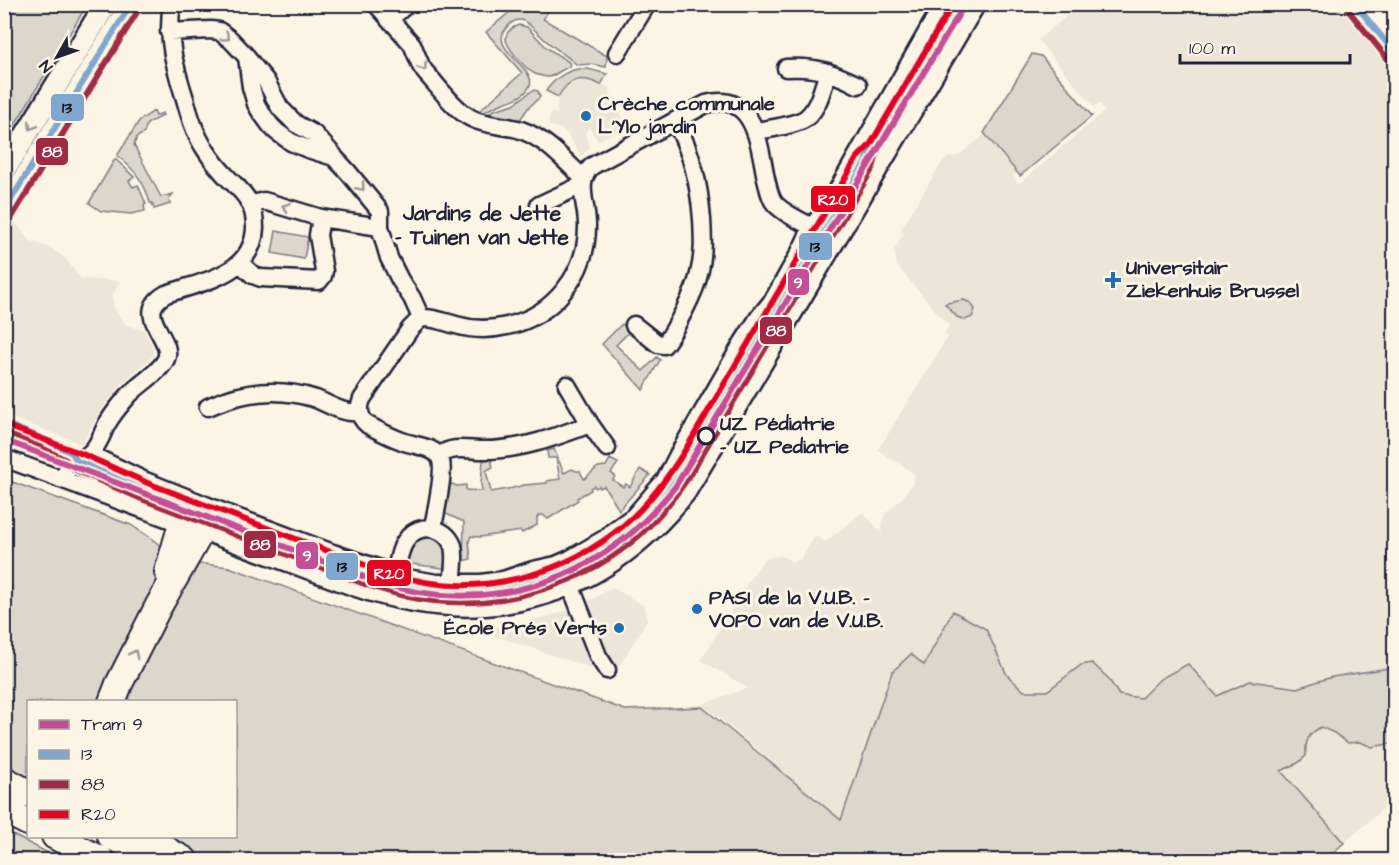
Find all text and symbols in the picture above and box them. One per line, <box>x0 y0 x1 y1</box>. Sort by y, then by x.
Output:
north arrow <box>27 27 87 87</box>
scale bar <box>1180 27 1350 65</box>
one-way arrow <box>219 30 230 41</box>
text: 100 m <box>1189 36 1235 61</box>
text: N <box>35 55 58 77</box>
one-way arrow <box>416 60 427 71</box>
place label: Crèche communale L'Ylo jardin <box>598 90 775 141</box>
line badge: 13 <box>50 93 85 122</box>
text: 13 <box>62 97 73 119</box>
marker: Crèche communale L'Ylo jardin <box>579 109 593 123</box>
one-way arrow <box>27 120 39 130</box>
line badge: 88 <box>35 137 69 166</box>
text: 88 <box>42 141 63 163</box>
one-way arrow <box>354 180 365 191</box>
line badge: R20 <box>810 185 856 213</box>
text: R20 <box>818 189 848 211</box>
district label: Jardins de Jette - Tuinen van Jette <box>395 199 570 252</box>
one-way arrow <box>281 202 292 214</box>
line badge: 13 <box>798 232 833 261</box>
text: 13 <box>810 236 821 258</box>
place label: Universitair Ziekenhuis Brussel <box>1126 254 1299 305</box>
line badge: 9 <box>787 268 810 296</box>
marker: Universitair Ziekenhuis Brussel <box>1104 271 1122 289</box>
text: 9 <box>793 272 803 294</box>
line badge: 88 <box>759 316 793 345</box>
text: 88 <box>766 320 787 342</box>
place label: UZ Pédiatrie - UZ Pediatrie <box>720 410 849 461</box>
marker: UZ Pédiatrie - UZ Pediatrie <box>697 427 715 445</box>
line badge: 88 <box>243 530 277 559</box>
text: 88 <box>250 534 271 556</box>
line badge: 9 <box>295 541 319 570</box>
text: 9 <box>302 545 312 567</box>
line badge: 13 <box>325 552 359 581</box>
text: 13 <box>337 556 348 578</box>
line badge: R20 <box>366 559 412 587</box>
text: R20 <box>374 563 404 585</box>
place label: PASI de la V.U.B. - VOPO van de V.U.B. <box>708 584 883 635</box>
marker: PASI de la V.U.B. - VOPO van de V.U.B. <box>690 602 704 616</box>
place label: École Prés Verts <box>444 614 607 642</box>
marker: École Prés Verts <box>612 621 626 635</box>
one-way arrow <box>127 649 138 660</box>
legend <box>27 700 237 838</box>
text: Tram 9 <box>81 712 143 737</box>
text: 13 <box>81 742 92 767</box>
text: 88 <box>81 772 105 797</box>
text: R20 <box>81 802 116 827</box>

